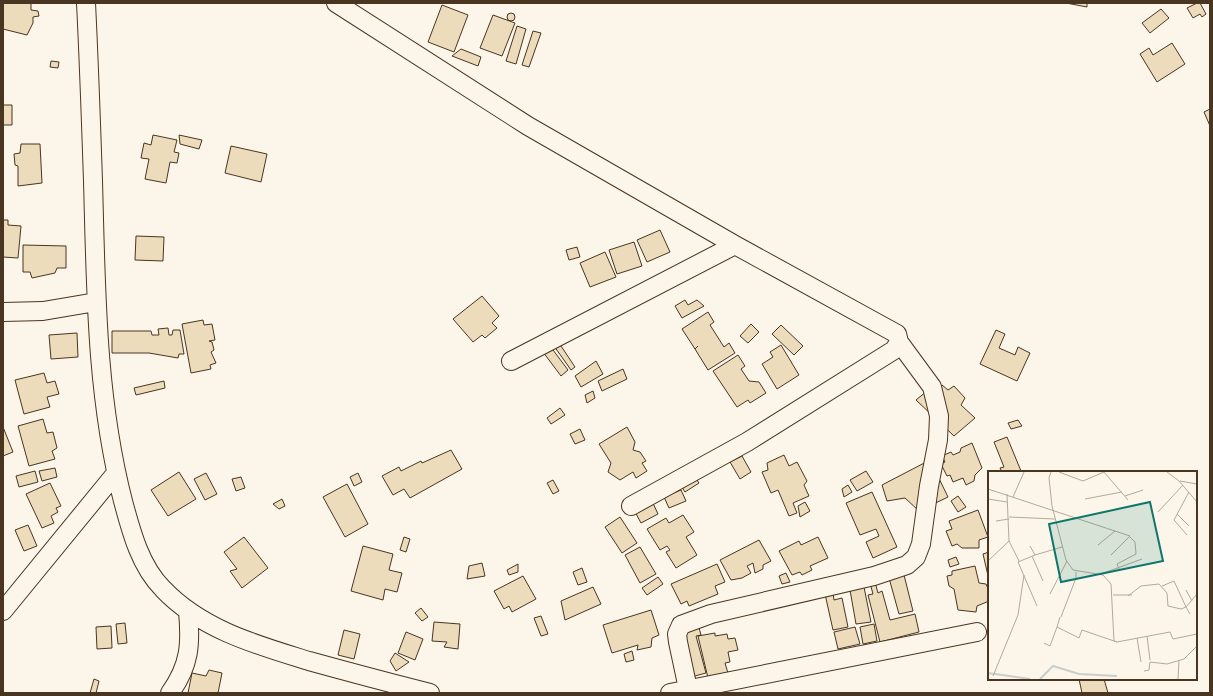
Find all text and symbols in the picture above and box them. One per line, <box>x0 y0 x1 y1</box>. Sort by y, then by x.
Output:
inset map <box>988 471 1197 680</box>

